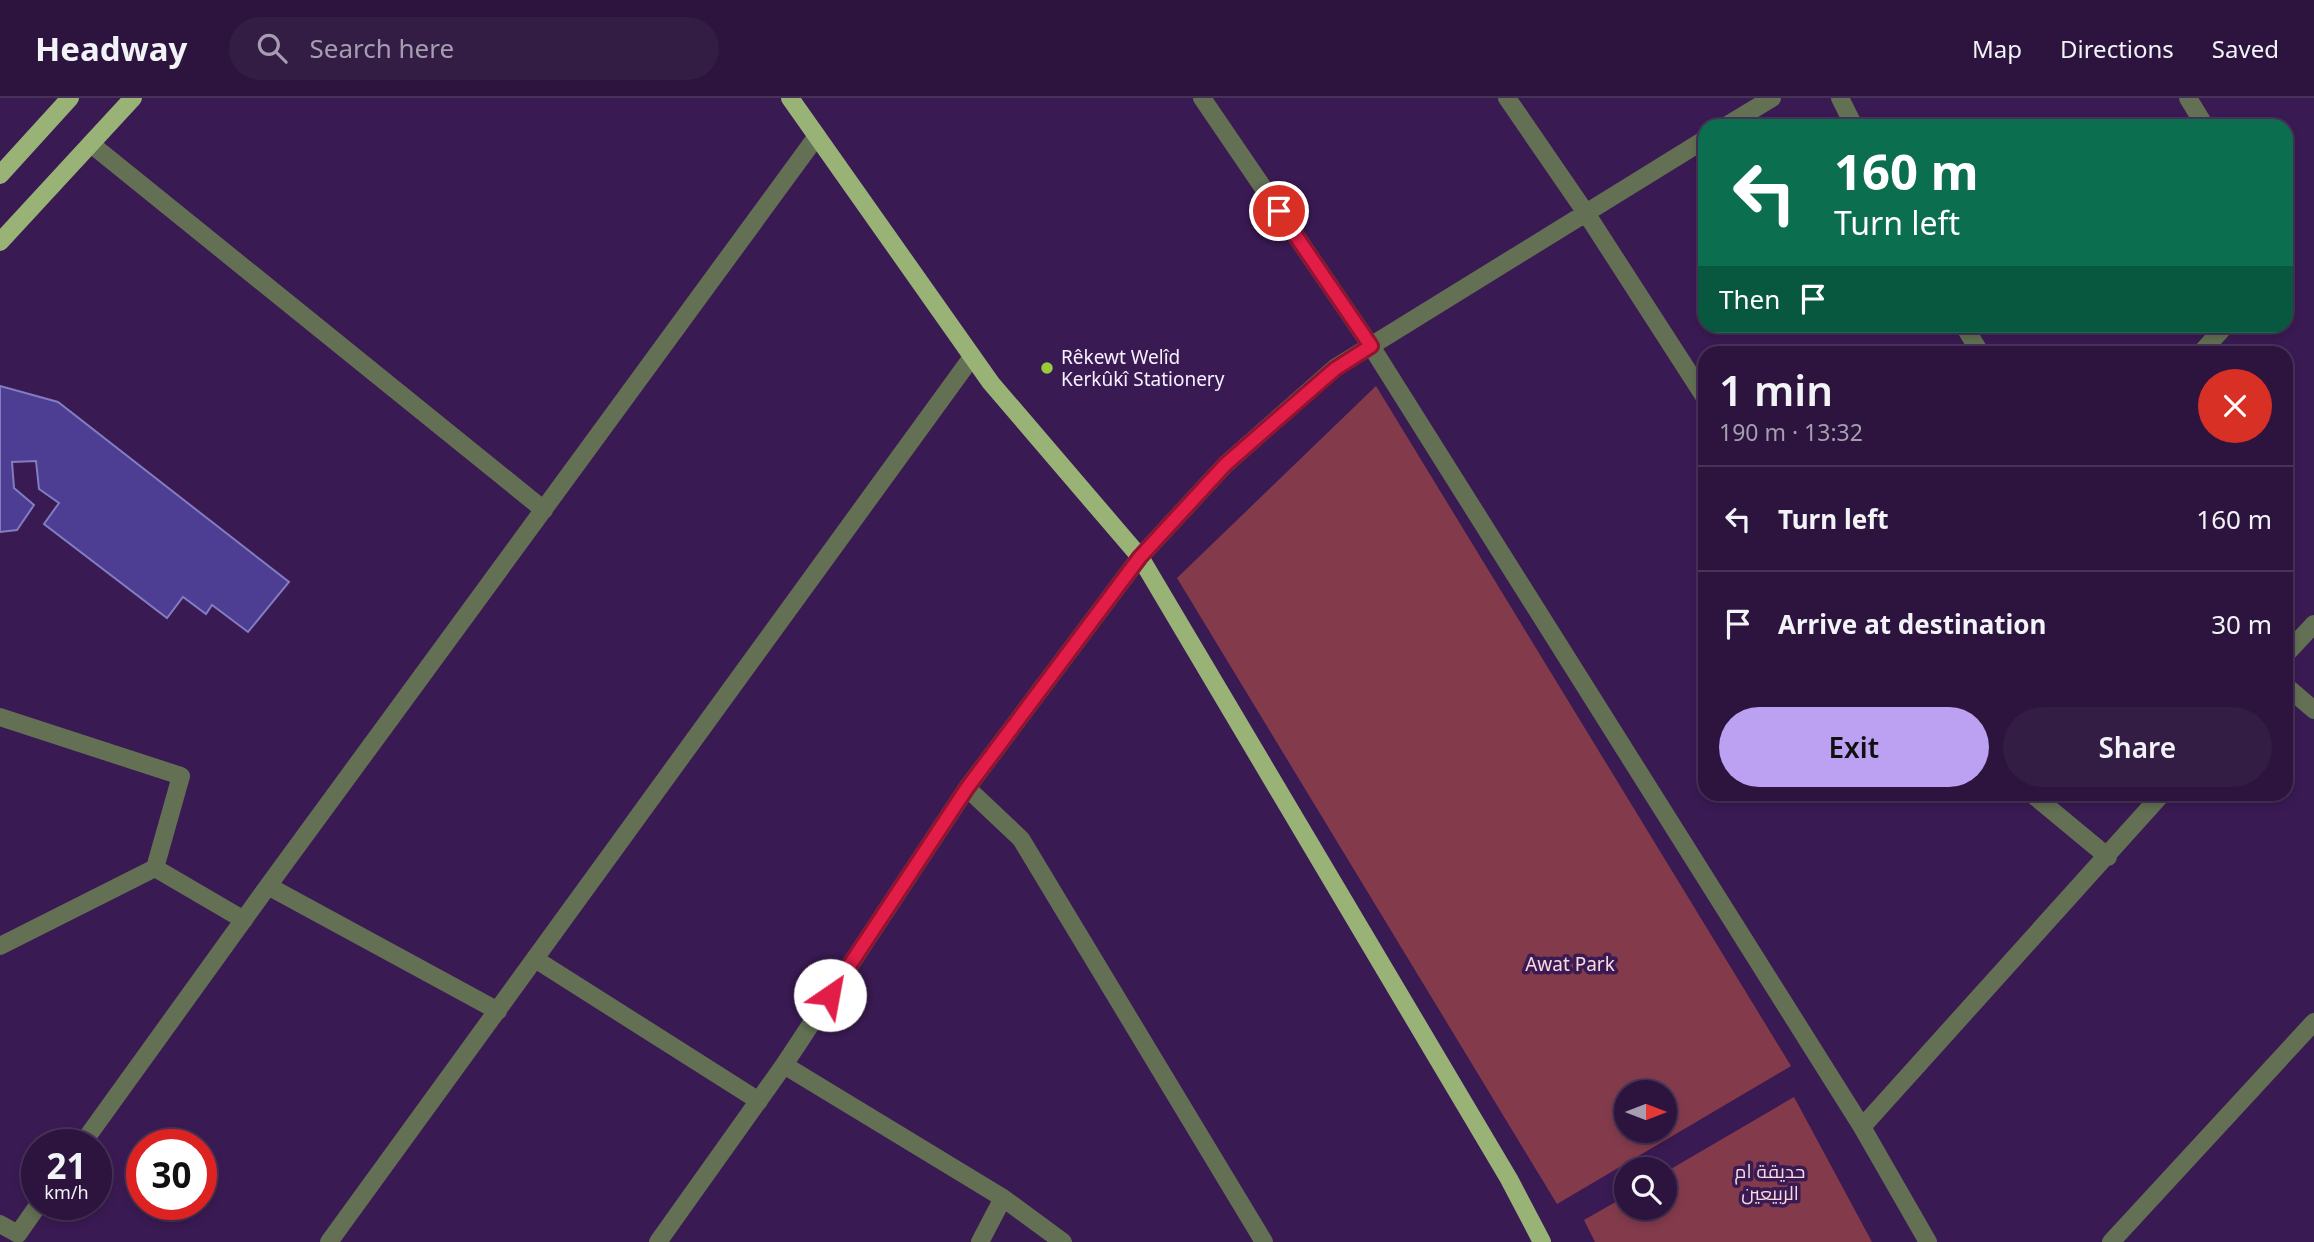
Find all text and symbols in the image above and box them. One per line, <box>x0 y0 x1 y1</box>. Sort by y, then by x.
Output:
search box <box>229 17 719 80</box>
text: Headway <box>35 26 187 71</box>
icon: search <box>253 29 291 67</box>
text: Search here <box>309 30 454 66</box>
text: Map <box>1972 32 2022 65</box>
text: Directions <box>2060 32 2174 65</box>
text: Saved <box>2212 32 2279 65</box>
text: 160 m <box>1834 138 1979 204</box>
icon: left <box>1719 147 1810 238</box>
pin <box>1249 181 1309 241</box>
icon: arrive <box>1260 192 1298 230</box>
text: Turn left <box>1834 201 1960 244</box>
icon: arrive <box>1794 280 1832 318</box>
text: Then <box>1719 281 1780 317</box>
place label: Rêkewt Welîd Kerkûkî Stationery <box>1061 344 1225 392</box>
marker: Rêkewt Welîd Kerkûkî Stationery <box>1039 360 1055 376</box>
text: 1 min <box>1719 361 1833 418</box>
button: close <box>2198 369 2272 443</box>
text: 190 m · 13:32 <box>1719 416 1863 448</box>
icon: left <box>1719 500 1757 538</box>
text: Turn left <box>1778 501 1889 537</box>
text: 160 m <box>2196 501 2272 537</box>
icon: arrive <box>1719 605 1757 643</box>
text: Arrive at destination <box>1778 606 2047 642</box>
text: 30 m <box>2211 606 2272 642</box>
button: Exit <box>1719 707 1989 787</box>
button: Share <box>2003 707 2272 787</box>
park label: Awat Park <box>1525 951 1615 977</box>
position arrow <box>793 958 867 1032</box>
north arrow <box>1614 1080 1676 1143</box>
map controls <box>1614 1080 1677 1220</box>
speed limit sign: 30 <box>126 1129 217 1220</box>
text: 21 <box>46 1142 87 1189</box>
button: search <box>1614 1157 1677 1220</box>
park label: حديقة ام الربيعين <box>1735 1158 1805 1206</box>
text: km/h <box>44 1180 89 1204</box>

